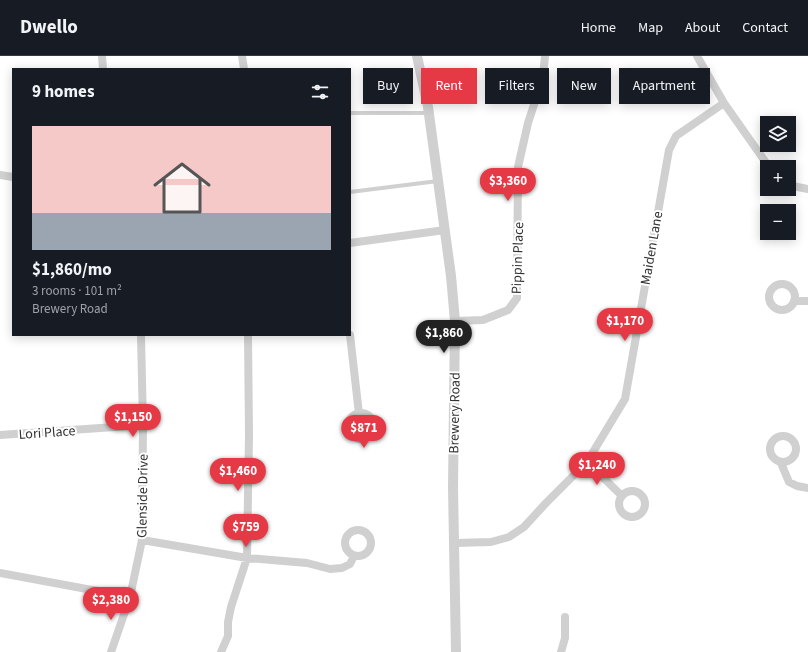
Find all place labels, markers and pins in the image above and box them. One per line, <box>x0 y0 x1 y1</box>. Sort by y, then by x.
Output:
pin: $3,360 <box>475 168 541 202</box>
pin: $1,170 <box>592 308 658 342</box>
pin: $1,860 <box>411 320 477 354</box>
pin: $1,150 <box>100 404 166 438</box>
pin: $871 <box>340 415 388 449</box>
pin: $1,240 <box>564 452 630 486</box>
pin: $1,460 <box>205 458 271 492</box>
pin: $759 <box>222 514 270 548</box>
pin: $2,380 <box>78 587 144 621</box>

